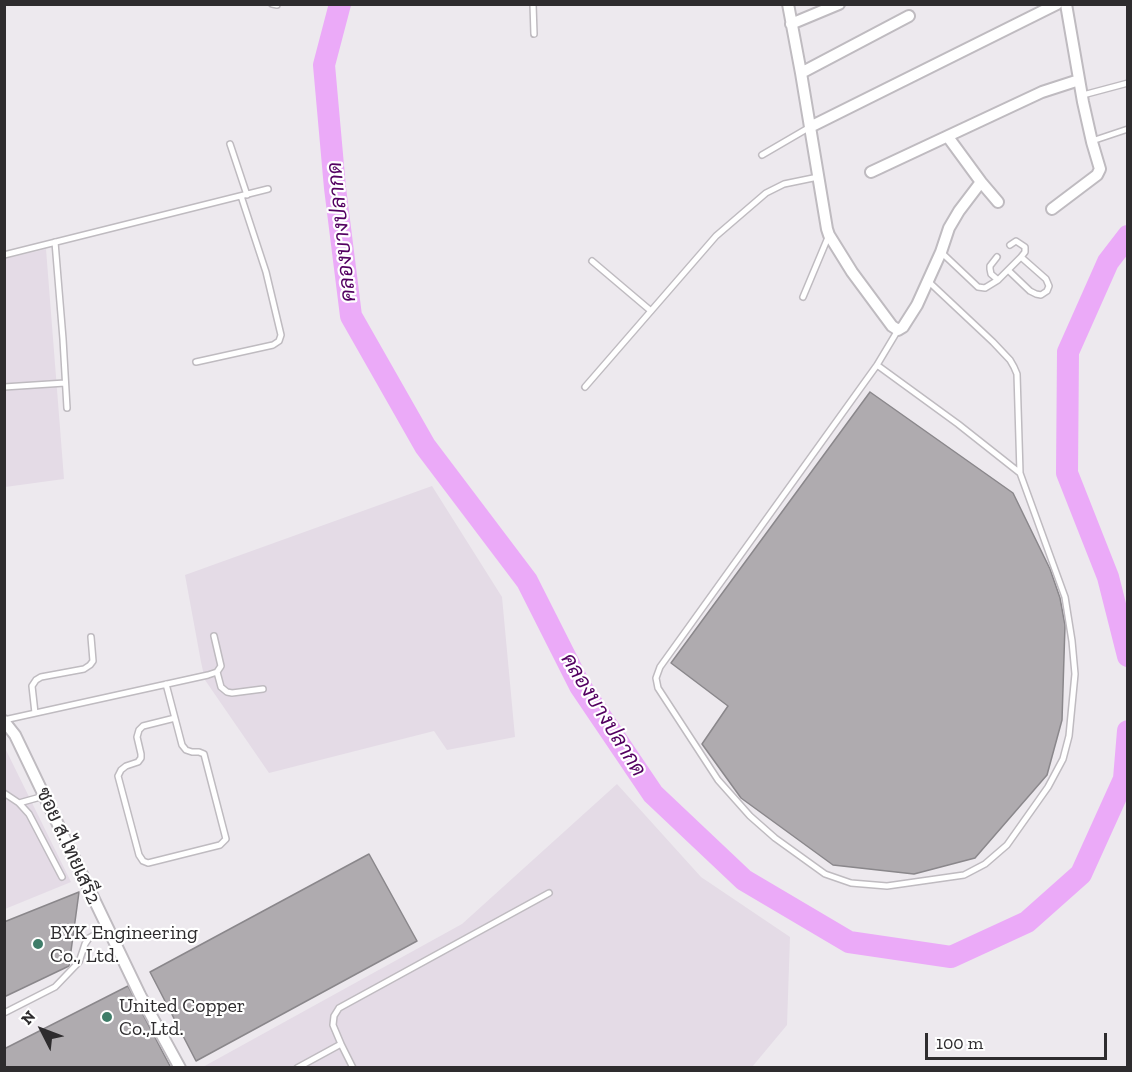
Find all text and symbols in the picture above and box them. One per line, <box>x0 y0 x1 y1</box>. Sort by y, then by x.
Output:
water label: คลองบางปลากด <box>322 161 362 303</box>
water label: คลองบางปลากด <box>555 649 651 781</box>
street label: ซอย ส.ไทยเสรี2 <box>30 784 106 908</box>
place label: BYK Engineering Co., Ltd. <box>50 921 198 968</box>
marker: BYK Engineering Co., Ltd. <box>31 937 45 951</box>
place label: United Copper Co.,Ltd. <box>119 994 245 1041</box>
north arrow <box>12 1000 72 1060</box>
text: N <box>17 1007 39 1029</box>
marker: United Copper Co.,Ltd. <box>100 1010 114 1024</box>
scale bar <box>928 1021 1110 1059</box>
text: 100 m <box>936 1032 983 1054</box>

